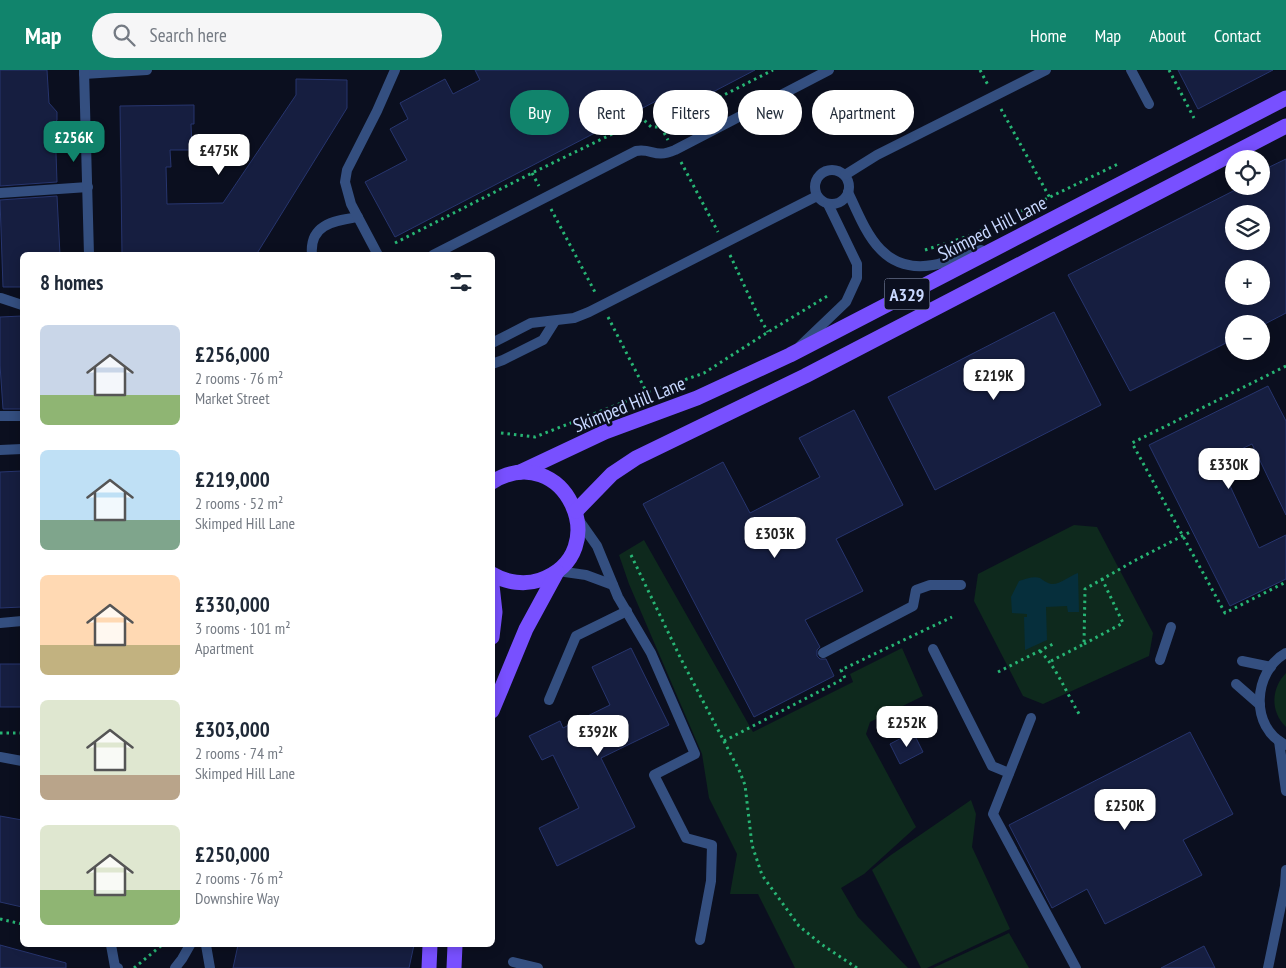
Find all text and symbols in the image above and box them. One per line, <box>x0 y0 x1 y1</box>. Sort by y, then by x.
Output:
search box <box>92 13 442 58</box>
text: Map <box>25 20 62 51</box>
icon: search <box>110 21 138 49</box>
text: Search here <box>150 23 227 47</box>
text: Home <box>1030 24 1067 47</box>
text: Map <box>1095 24 1121 47</box>
text: About <box>1149 24 1186 47</box>
text: Contact <box>1214 24 1261 47</box>
chip: Buy <box>510 90 569 135</box>
chip: Rent <box>579 90 643 135</box>
chip: Filters <box>653 90 728 135</box>
chip: New <box>738 90 802 135</box>
chip: Apartment <box>812 90 914 135</box>
pin: £256K <box>39 121 109 163</box>
text: £256K <box>55 127 93 147</box>
pin: £475K <box>184 134 254 176</box>
text: £475K <box>200 140 238 160</box>
map controls <box>1225 150 1270 360</box>
button: locate <box>1225 150 1270 195</box>
street label: Skimped Hill Lane <box>934 190 1051 266</box>
button: layers <box>1225 205 1270 250</box>
button: + <box>1225 260 1270 305</box>
icon: filters <box>447 268 475 296</box>
text: 8 homes <box>40 269 103 296</box>
road number: A329 <box>884 278 930 310</box>
button: − <box>1225 315 1270 360</box>
text: £256,000 <box>195 341 270 368</box>
icon: home <box>80 345 140 405</box>
pin: £219K <box>959 358 1029 401</box>
text: £219K <box>975 365 1013 385</box>
text: 2 rooms · 76 m² <box>195 368 283 388</box>
street label: Skimped Hill Lane <box>569 371 689 437</box>
text: Market Street <box>195 388 270 408</box>
pin: £330K <box>1194 448 1264 490</box>
text: £330K <box>1210 454 1248 474</box>
text: £219,000 <box>195 466 270 493</box>
icon: home <box>80 470 140 530</box>
text: 2 rooms · 52 m² <box>195 493 283 513</box>
text: Skimped Hill Lane <box>195 513 295 533</box>
pin: £303K <box>740 516 810 559</box>
text: £303K <box>756 523 794 543</box>
text: £330,000 <box>195 591 270 618</box>
icon: home <box>80 595 140 655</box>
text: 3 rooms · 101 m² <box>195 618 291 638</box>
text: Apartment <box>195 638 254 658</box>
pin: £252K <box>872 706 942 748</box>
text: £252K <box>888 712 926 732</box>
pin: £392K <box>563 714 633 757</box>
text: £303,000 <box>195 716 270 743</box>
icon: home <box>80 720 140 780</box>
text: £392K <box>579 721 617 741</box>
text: 2 rooms · 74 m² <box>195 743 283 763</box>
text: Skimped Hill Lane <box>195 763 295 783</box>
pin: £250K <box>1090 788 1160 831</box>
text: £250K <box>1106 795 1144 815</box>
text: £250,000 <box>195 841 270 868</box>
icon: home <box>80 845 140 905</box>
text: 2 rooms · 76 m² <box>195 868 283 888</box>
text: Downshire Way <box>195 888 279 908</box>

